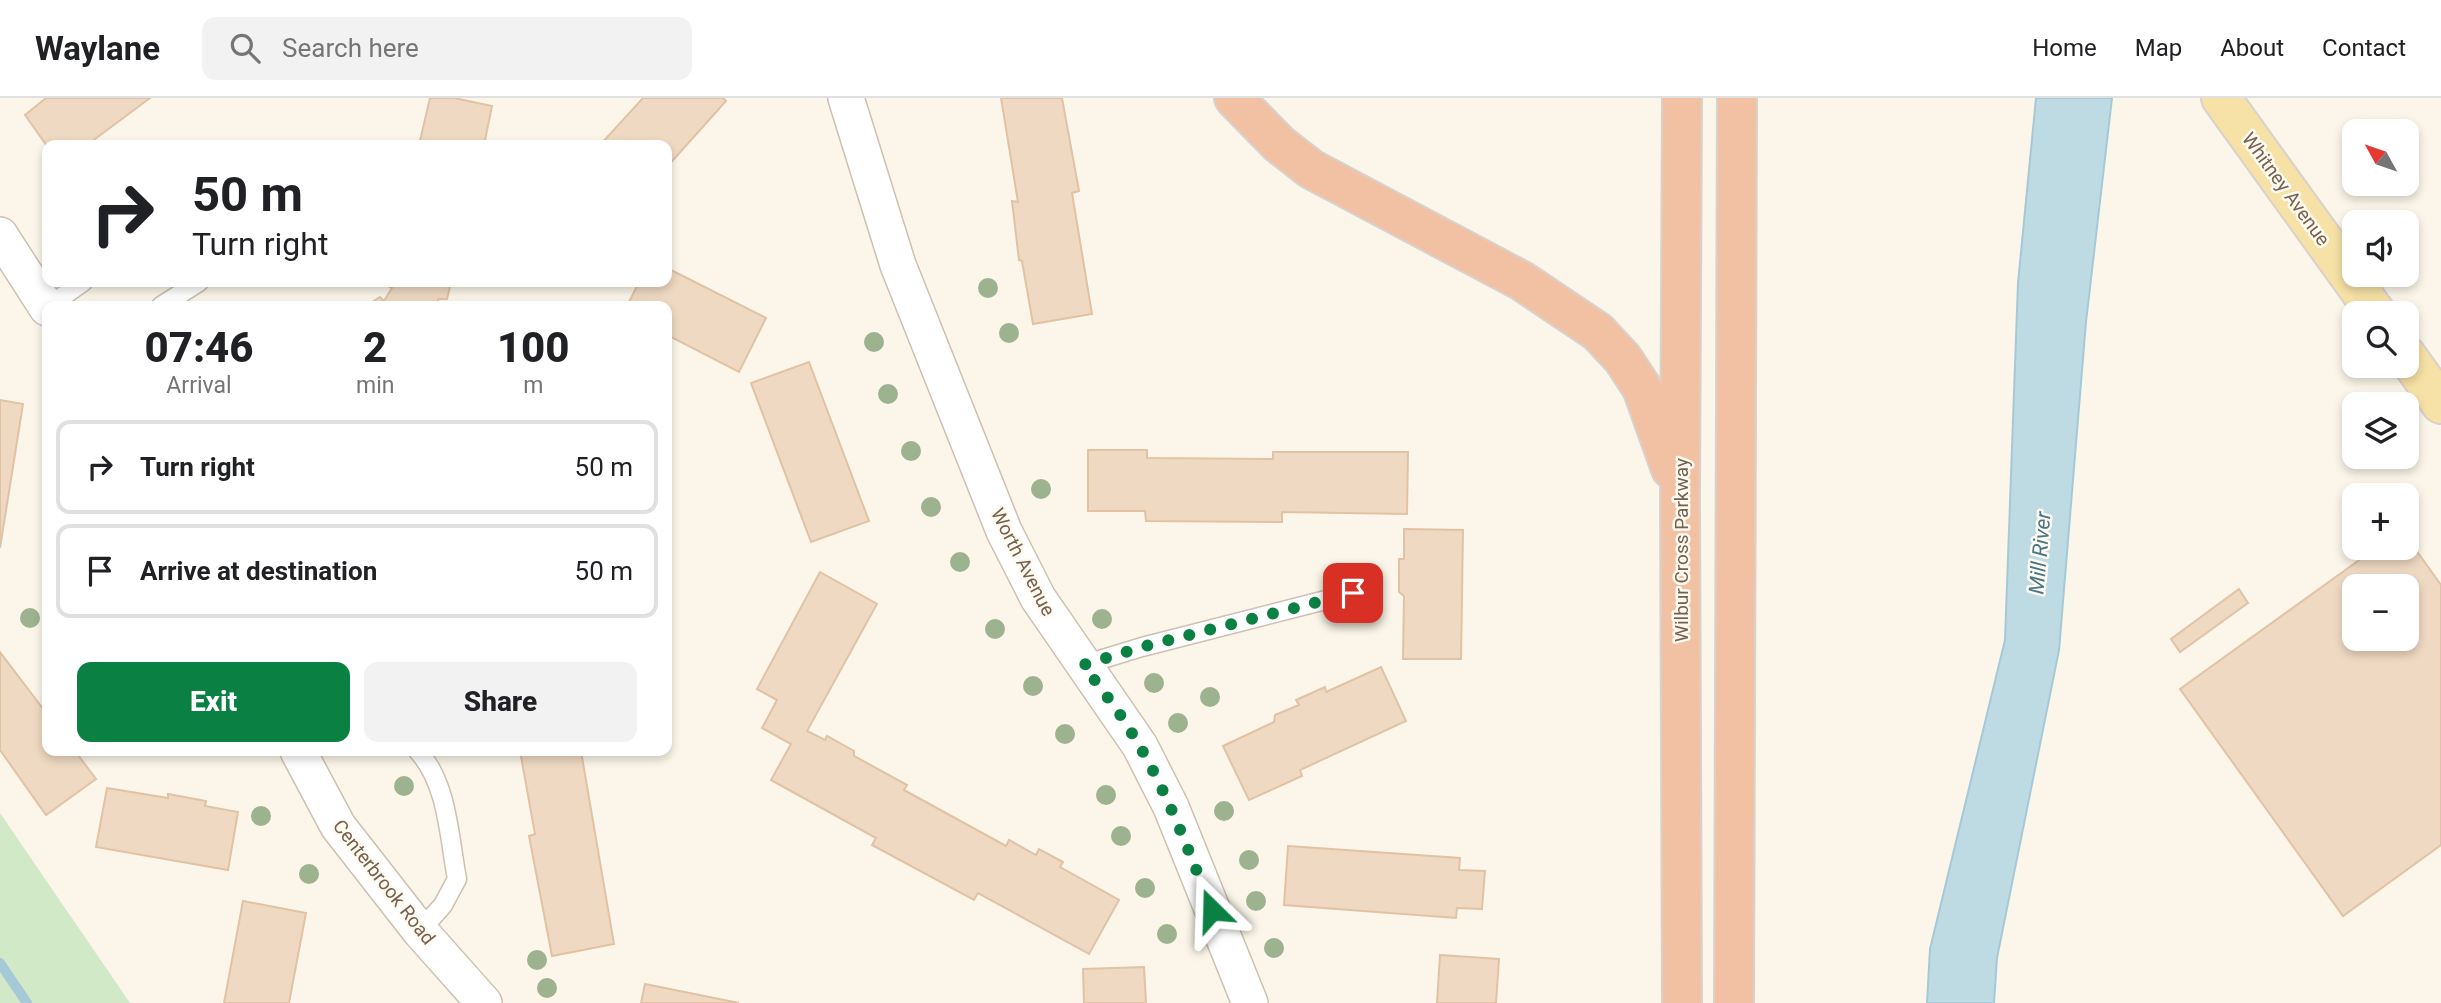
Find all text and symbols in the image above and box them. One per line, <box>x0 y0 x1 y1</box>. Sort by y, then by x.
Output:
search box <box>202 17 692 80</box>
text: Waylane <box>35 29 160 68</box>
icon: search <box>226 29 264 67</box>
text: Search here <box>282 33 419 63</box>
text: Home <box>2032 34 2097 62</box>
text: Map <box>2135 34 2182 62</box>
text: About <box>2220 34 2284 62</box>
text: Contact <box>2322 34 2406 62</box>
north arrow <box>2342 119 2418 196</box>
map controls <box>2342 119 2419 651</box>
street label: Whitney Avenue <box>2237 128 2335 250</box>
text: 50 m <box>192 166 303 223</box>
icon: right <box>77 168 168 259</box>
button: sound <box>2342 210 2419 287</box>
text: Turn right <box>192 225 328 263</box>
button: search <box>2342 301 2419 378</box>
text: 07:46 <box>144 323 254 372</box>
text: 2 <box>363 323 387 372</box>
text: 100 <box>497 323 570 372</box>
text: Arrival <box>166 372 232 399</box>
text: min <box>356 372 394 399</box>
text: m <box>523 372 543 399</box>
button: layers <box>2342 392 2419 469</box>
icon: right <box>81 448 119 486</box>
text: Turn right <box>140 452 255 482</box>
text: 50 m <box>575 452 633 482</box>
street label: Wilbur Cross Parkway <box>1670 458 1693 642</box>
button: + <box>2342 483 2419 560</box>
street label: Worth Avenue <box>986 504 1060 620</box>
water label: Mill River <box>2024 510 2056 595</box>
icon: arrive <box>81 552 119 590</box>
text: Arrive at destination <box>140 556 377 586</box>
text: 50 m <box>575 556 633 586</box>
pin <box>1323 563 1383 623</box>
icon: arrive <box>1334 574 1372 612</box>
button: − <box>2342 574 2419 651</box>
button: Exit <box>77 662 350 742</box>
button: Share <box>364 662 637 742</box>
street label: Centerbrook Road <box>328 815 440 949</box>
position arrow <box>1175 873 1249 947</box>

